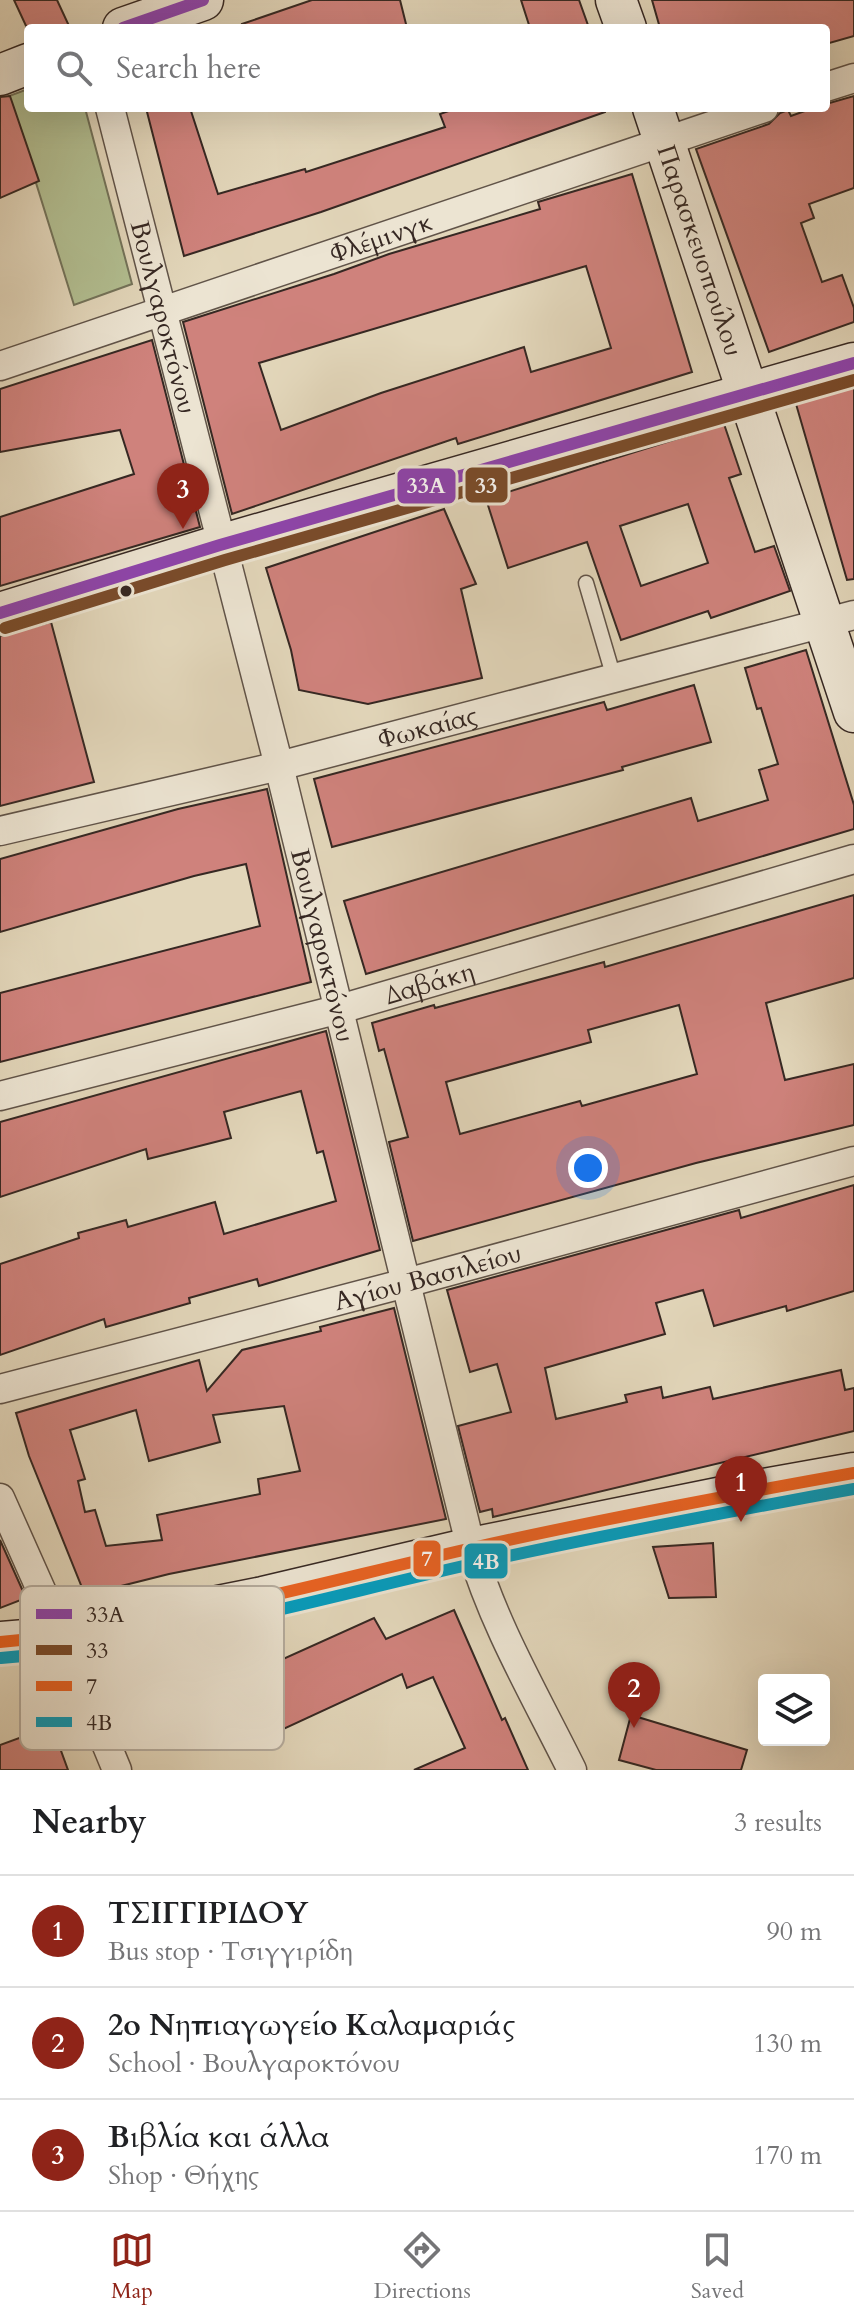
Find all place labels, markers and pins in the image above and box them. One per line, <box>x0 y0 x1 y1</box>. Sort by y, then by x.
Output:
pin: 3 <box>157 463 209 529</box>
unlabelled marker <box>118 583 134 599</box>
pin: 1 <box>715 1456 767 1522</box>
pin: 2 <box>608 1662 660 1728</box>

